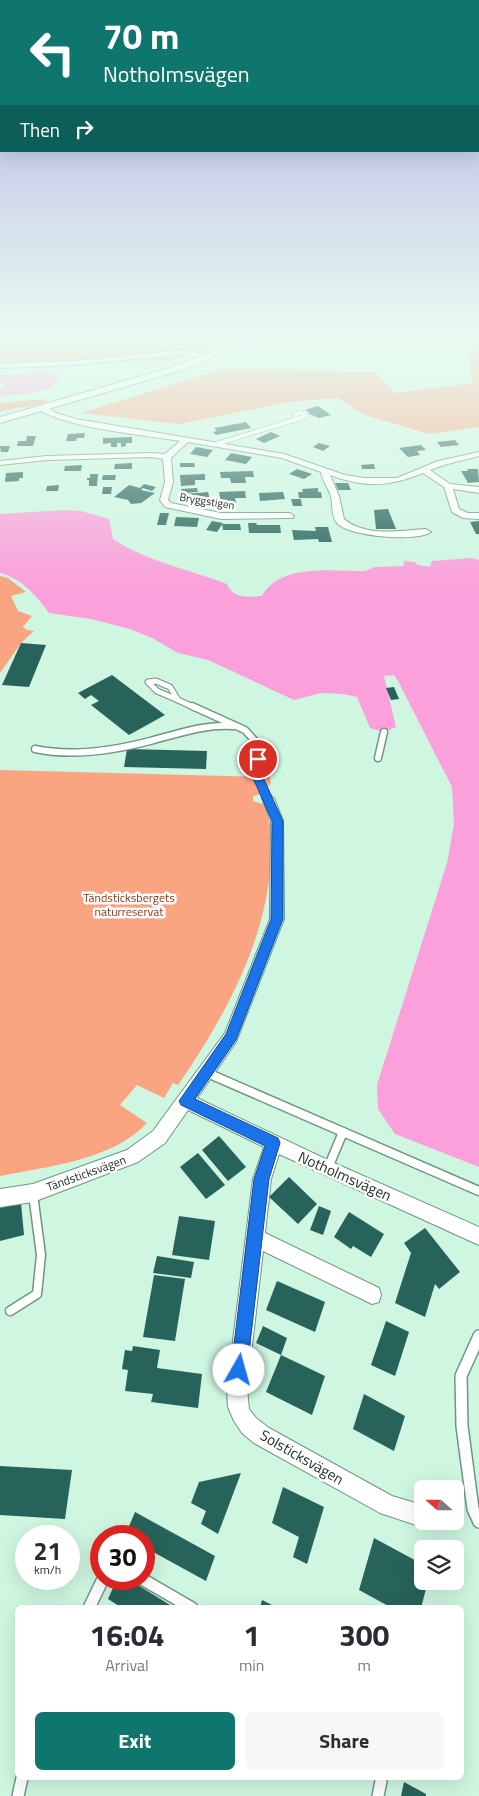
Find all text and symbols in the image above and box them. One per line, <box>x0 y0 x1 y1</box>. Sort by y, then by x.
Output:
text: 70 m <box>103 9 179 63</box>
icon: left <box>20 20 85 85</box>
text: Notholmsvägen <box>103 57 250 91</box>
text: Then <box>20 115 60 144</box>
icon: right <box>70 115 98 143</box>
street label: Bryggstigen <box>178 489 236 513</box>
pin <box>237 738 279 780</box>
icon: arrive <box>244 745 272 773</box>
park label: Tändsticksbergets naturreservat <box>83 888 175 921</box>
street label: Notholmsvägen <box>295 1145 395 1207</box>
street label: Tändsticksvägen <box>44 1150 128 1196</box>
position arrow <box>212 1343 264 1395</box>
street label: Solsticksvägen <box>256 1424 348 1490</box>
north arrow <box>414 1480 464 1530</box>
map controls <box>414 1480 464 1590</box>
speed limit sign: 30 <box>90 1525 155 1590</box>
text: 21 <box>33 1532 62 1570</box>
button: layers <box>414 1540 464 1590</box>
text: km/h <box>34 1560 61 1579</box>
text: 16:04 <box>90 1612 164 1658</box>
text: 1 <box>243 1612 260 1658</box>
text: 300 <box>339 1612 389 1658</box>
text: Arrival <box>105 1653 149 1677</box>
text: min <box>239 1653 264 1677</box>
text: m <box>358 1653 371 1677</box>
button: Exit <box>35 1712 235 1770</box>
button: Share <box>245 1712 444 1770</box>

